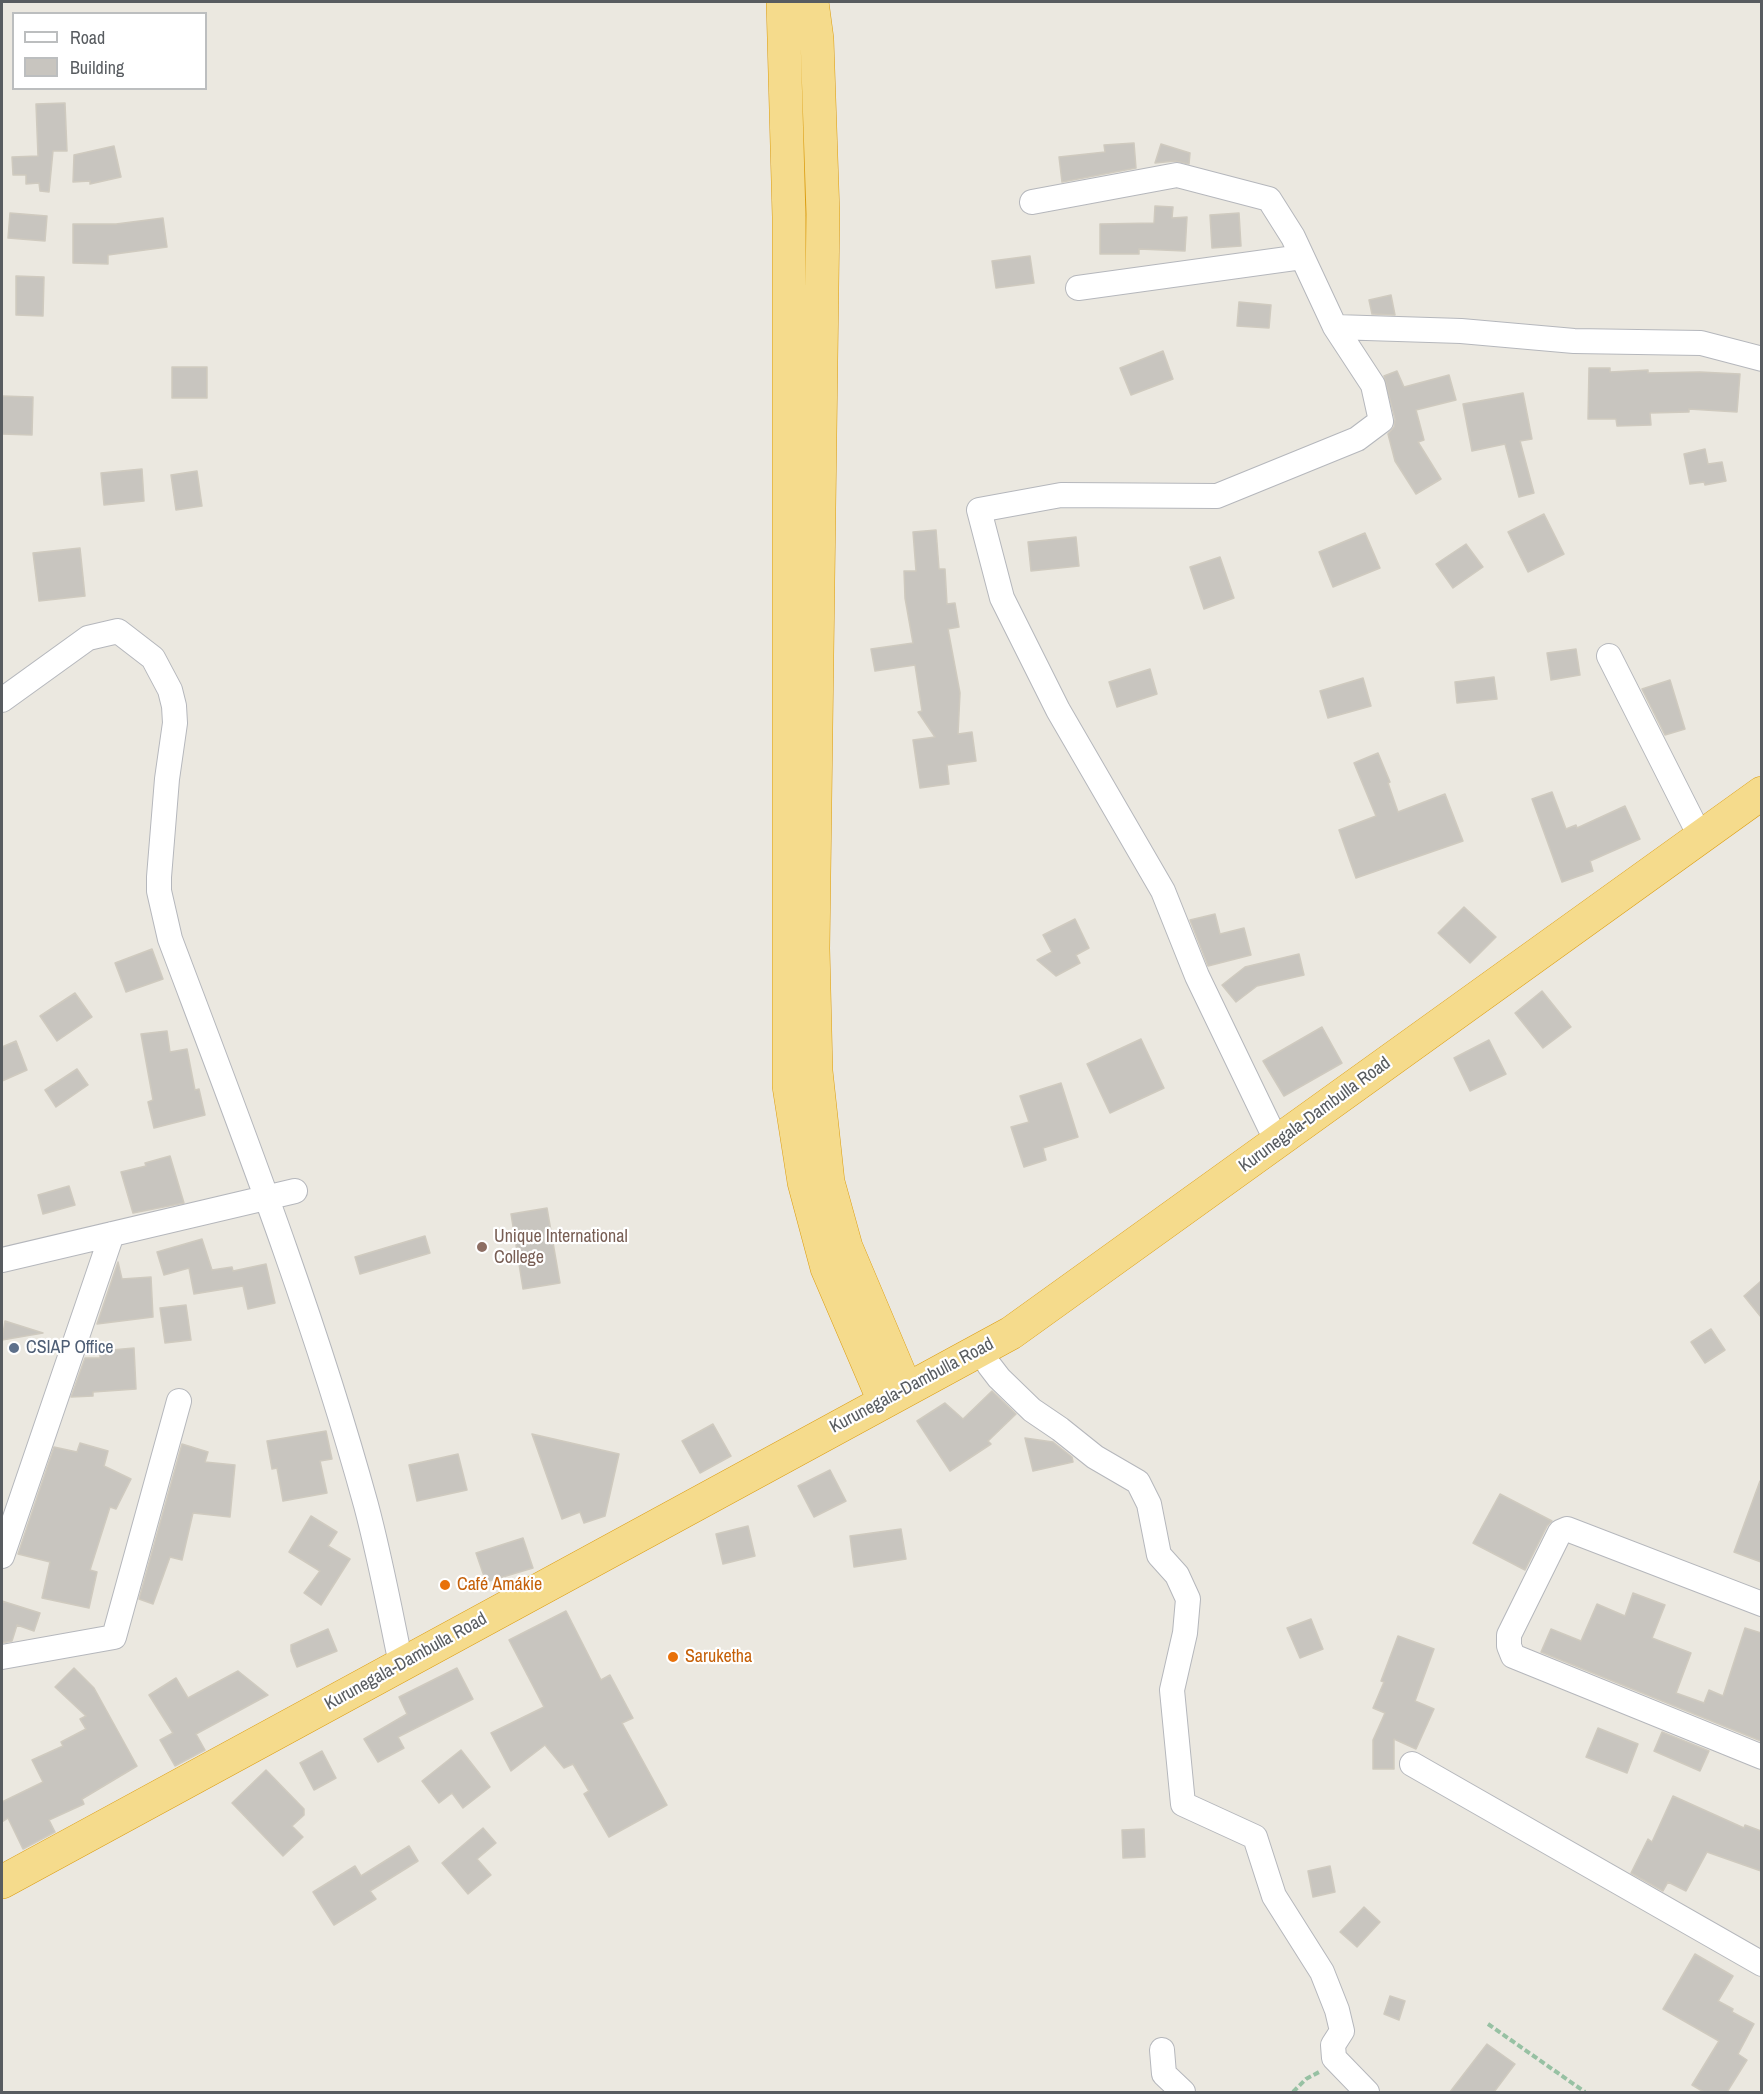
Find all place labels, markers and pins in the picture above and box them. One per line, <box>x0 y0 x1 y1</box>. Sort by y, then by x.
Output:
place label: Unique International College <box>494 1226 628 1268</box>
marker: Unique International College <box>475 1240 489 1254</box>
place label: CSIAP Office <box>26 1337 114 1359</box>
marker: CSIAP Office <box>7 1341 21 1355</box>
place label: Café Amákie <box>457 1574 542 1596</box>
marker: Café Amákie <box>438 1578 452 1592</box>
place label: Saruketha <box>685 1646 752 1668</box>
marker: Saruketha <box>666 1650 680 1664</box>

